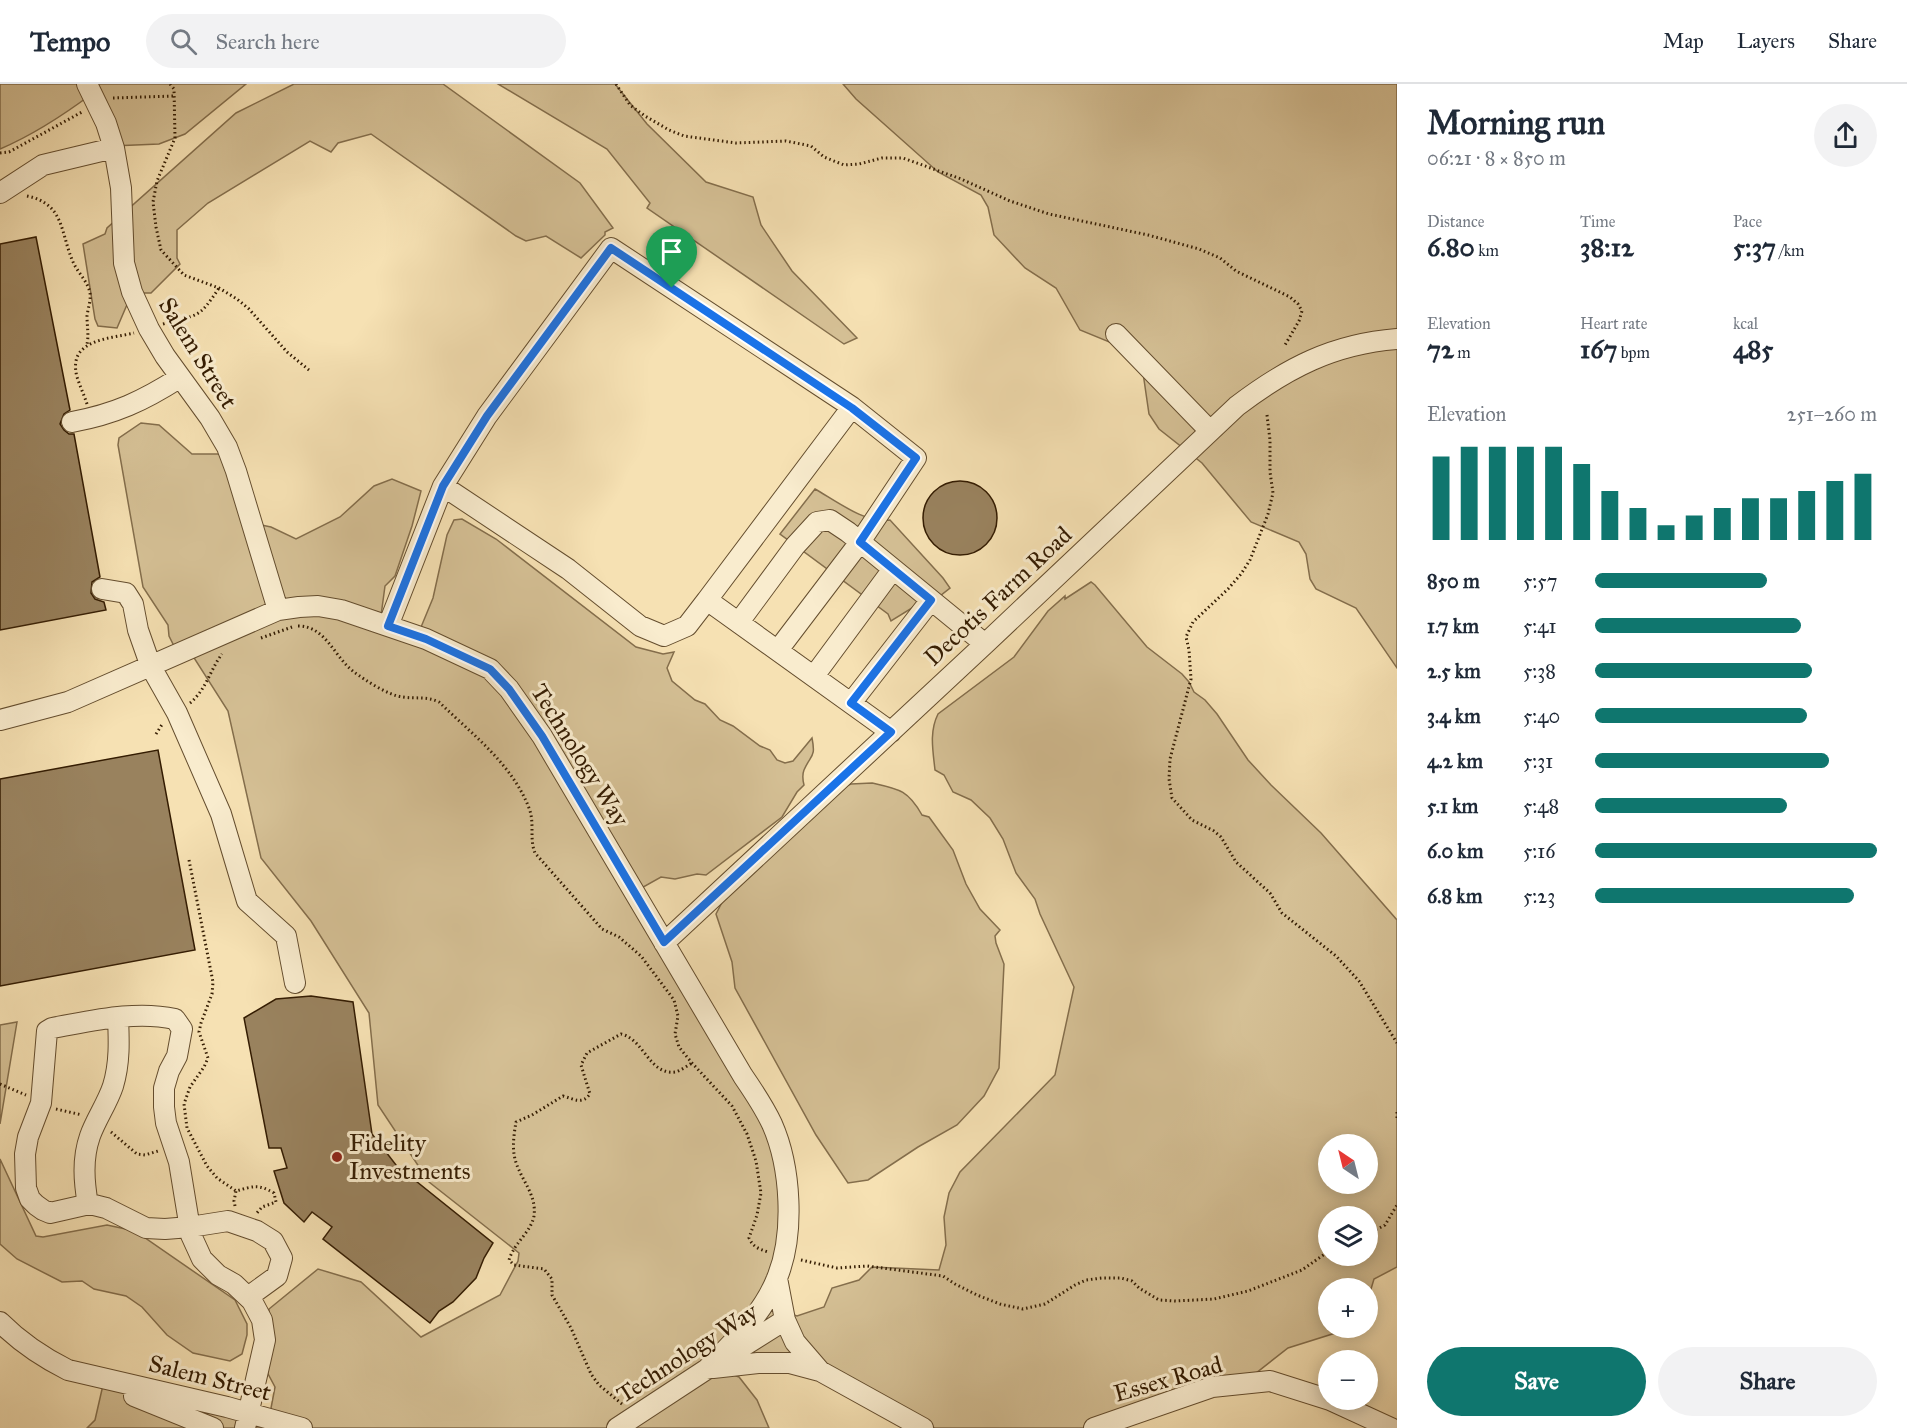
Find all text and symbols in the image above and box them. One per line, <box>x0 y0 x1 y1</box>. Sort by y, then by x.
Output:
search box <box>146 14 566 68</box>
text: Tempo <box>30 24 110 59</box>
icon: search <box>167 25 200 58</box>
text: Search here <box>215 28 320 55</box>
text: Map <box>1663 28 1704 54</box>
text: Layers <box>1737 28 1795 54</box>
text: Share <box>1828 28 1877 54</box>
text: Morning run <box>1427 103 1605 143</box>
button: share <box>1814 104 1877 167</box>
text: 06:21 · 8 × 850 m <box>1427 146 1566 170</box>
text: Distance <box>1427 212 1484 231</box>
text: Time <box>1580 212 1615 231</box>
text: Pace <box>1733 212 1762 231</box>
pin <box>646 226 697 288</box>
text: 6.80 <box>1427 231 1475 263</box>
text: 38:12 <box>1580 231 1634 263</box>
text: 5:37 <box>1733 231 1776 263</box>
icon: arrive <box>655 235 688 268</box>
text: km <box>1475 241 1499 260</box>
text: /km <box>1776 241 1805 260</box>
street label: Salem Street <box>152 292 244 415</box>
text: Elevation <box>1427 314 1491 333</box>
text: Heart rate <box>1580 314 1647 333</box>
text: kcal <box>1733 314 1758 333</box>
text: 72 <box>1427 333 1454 365</box>
text: 167 <box>1580 333 1617 365</box>
text: 485 <box>1733 333 1773 365</box>
text: m <box>1454 343 1471 362</box>
text: bpm <box>1617 343 1650 362</box>
text: Elevation <box>1427 402 1506 426</box>
text: 251–260 m <box>1787 402 1877 426</box>
street label: Decotis Farm Road <box>918 520 1078 672</box>
text: 850 m <box>1427 569 1480 593</box>
text: 5:57 <box>1523 569 1557 593</box>
text: 1.7 km <box>1427 614 1479 638</box>
text: 5:41 <box>1523 614 1556 638</box>
text: 2.5 km <box>1427 659 1481 683</box>
text: 5:38 <box>1523 659 1556 683</box>
street label: Technology Way <box>524 678 636 832</box>
text: 3.4 km <box>1427 704 1481 728</box>
text: 5:40 <box>1523 704 1560 728</box>
text: 4.2 km <box>1427 749 1483 773</box>
text: 5:31 <box>1523 749 1553 773</box>
text: 5.1 km <box>1427 794 1478 818</box>
text: 5:48 <box>1523 794 1559 818</box>
text: 6.0 km <box>1427 839 1483 863</box>
text: 5:16 <box>1523 839 1555 863</box>
text: 6.8 km <box>1427 884 1482 908</box>
text: 5:23 <box>1523 884 1555 908</box>
place label: Fidelity Investments <box>349 1128 471 1186</box>
north arrow <box>1318 1134 1378 1194</box>
map controls <box>1318 1134 1378 1410</box>
marker: Fidelity Investments <box>330 1150 344 1164</box>
button: layers <box>1318 1206 1378 1266</box>
button: + <box>1318 1278 1378 1338</box>
street label: Technology Way <box>611 1296 764 1410</box>
button: Save <box>1427 1347 1646 1416</box>
button: Share <box>1658 1347 1877 1416</box>
street label: Salem Street <box>146 1348 275 1408</box>
street label: Essex Road <box>1110 1349 1226 1409</box>
button: − <box>1318 1350 1378 1410</box>

